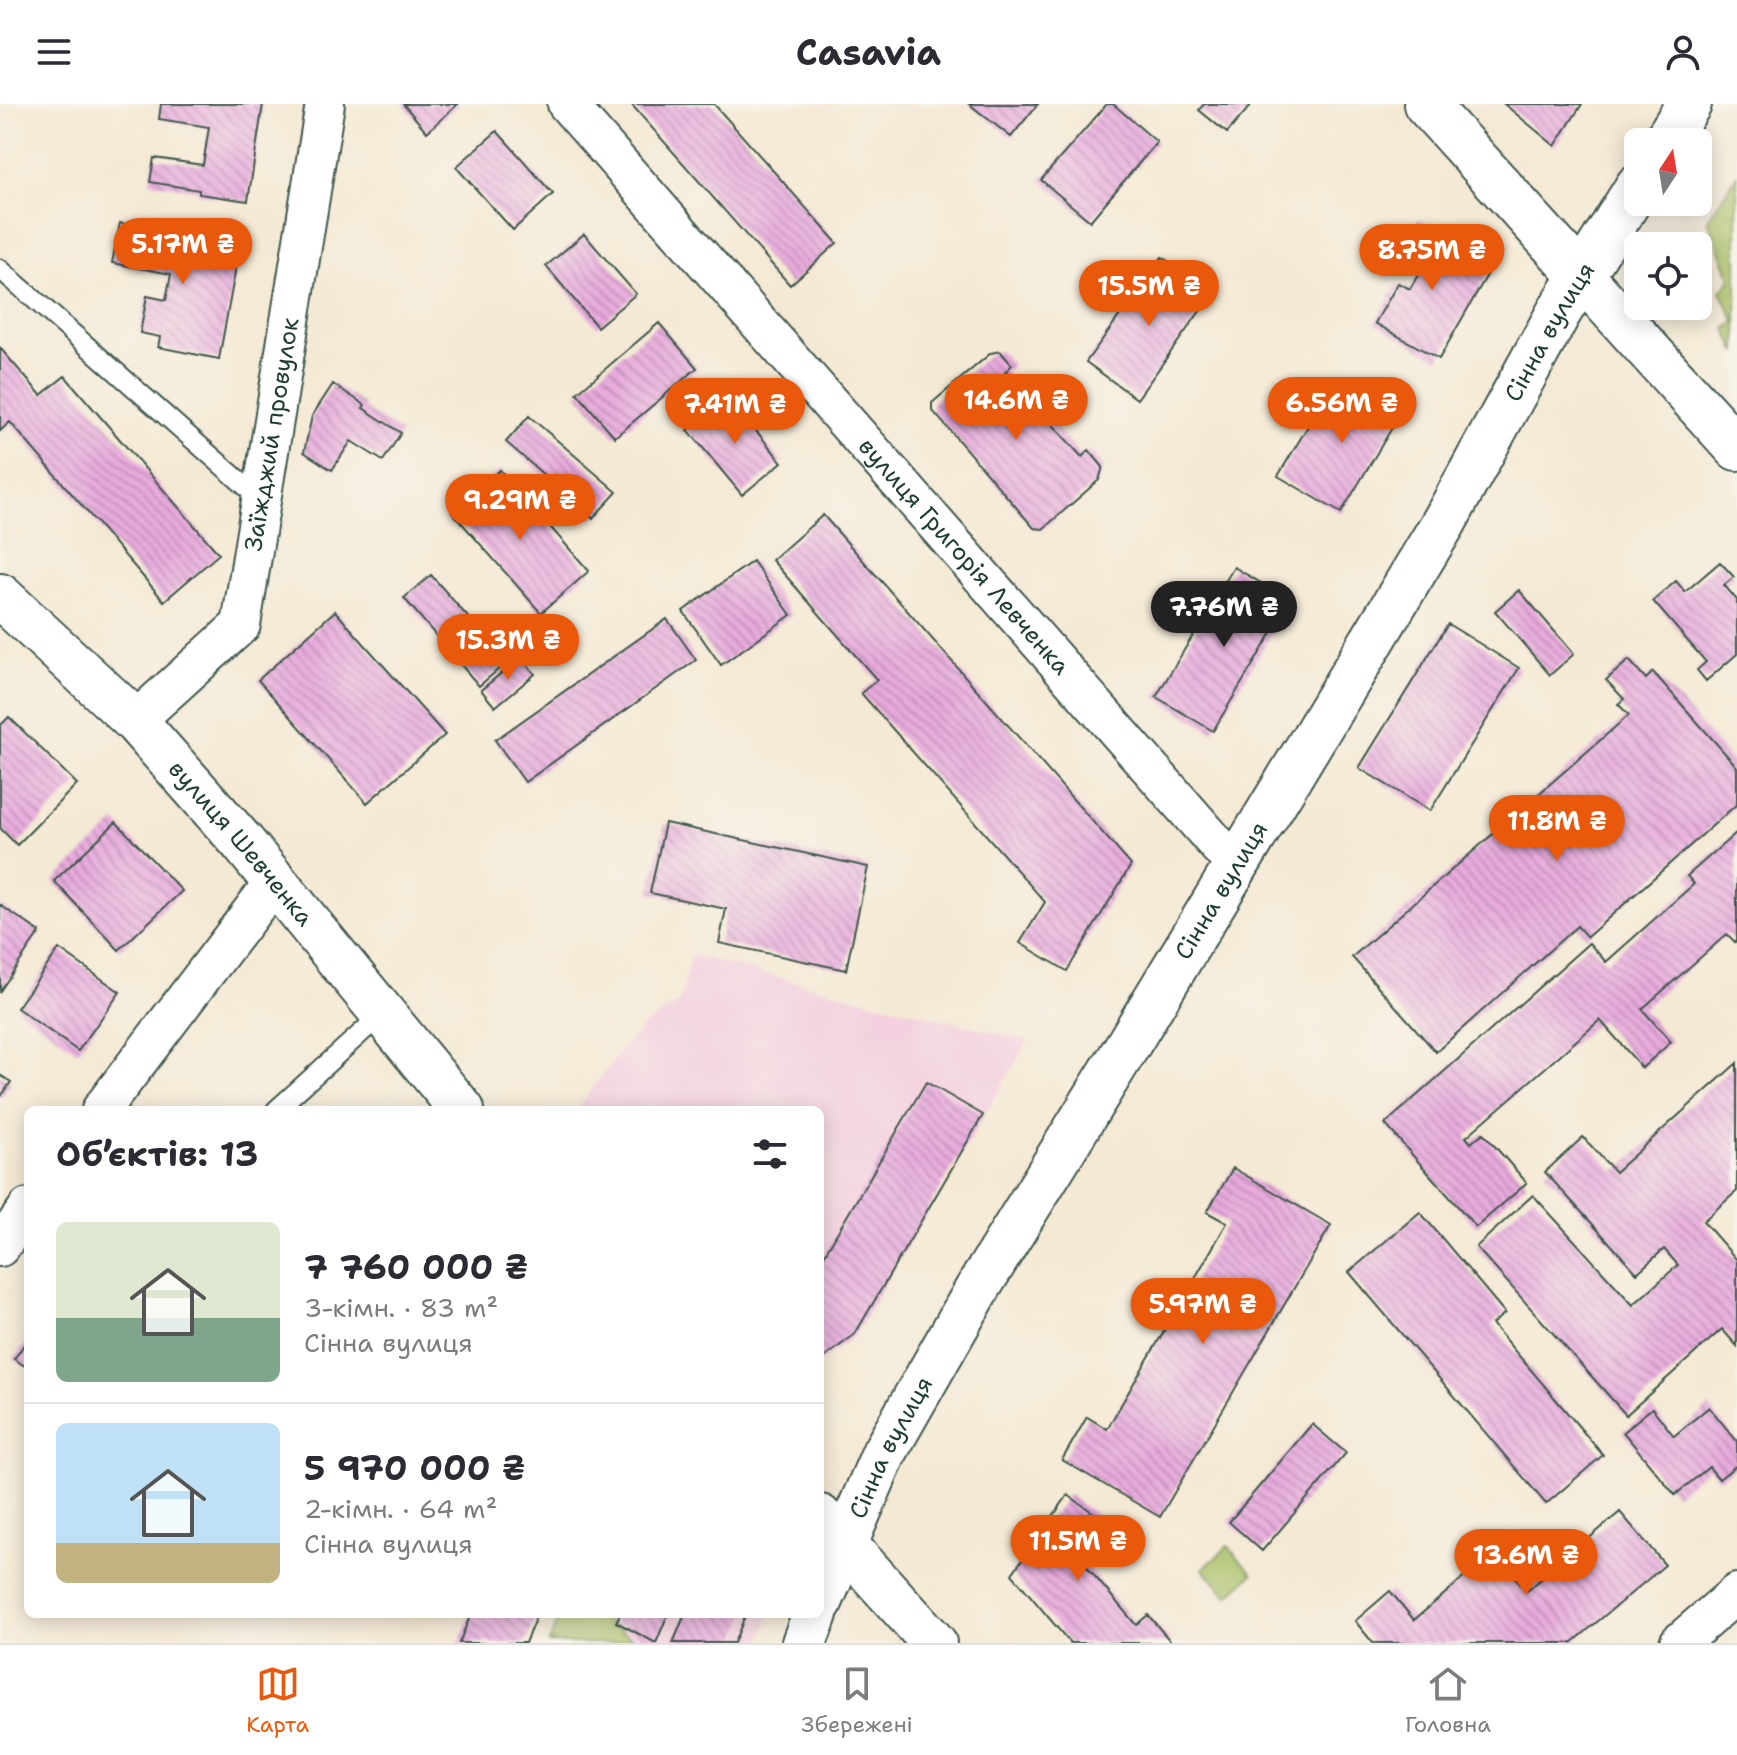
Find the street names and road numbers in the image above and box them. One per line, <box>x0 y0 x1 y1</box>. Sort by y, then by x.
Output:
street label: Сінна вулиця <box>1497 256 1602 407</box>
street label: Заїжджий провулок <box>237 315 306 554</box>
street label: вулиця Григорія Левченка <box>851 431 1077 682</box>
street label: вулиця Шевченка <box>161 754 321 933</box>
street label: Сінна вулиця <box>1167 816 1275 966</box>
street label: Сінна вулиця <box>842 1371 940 1524</box>

